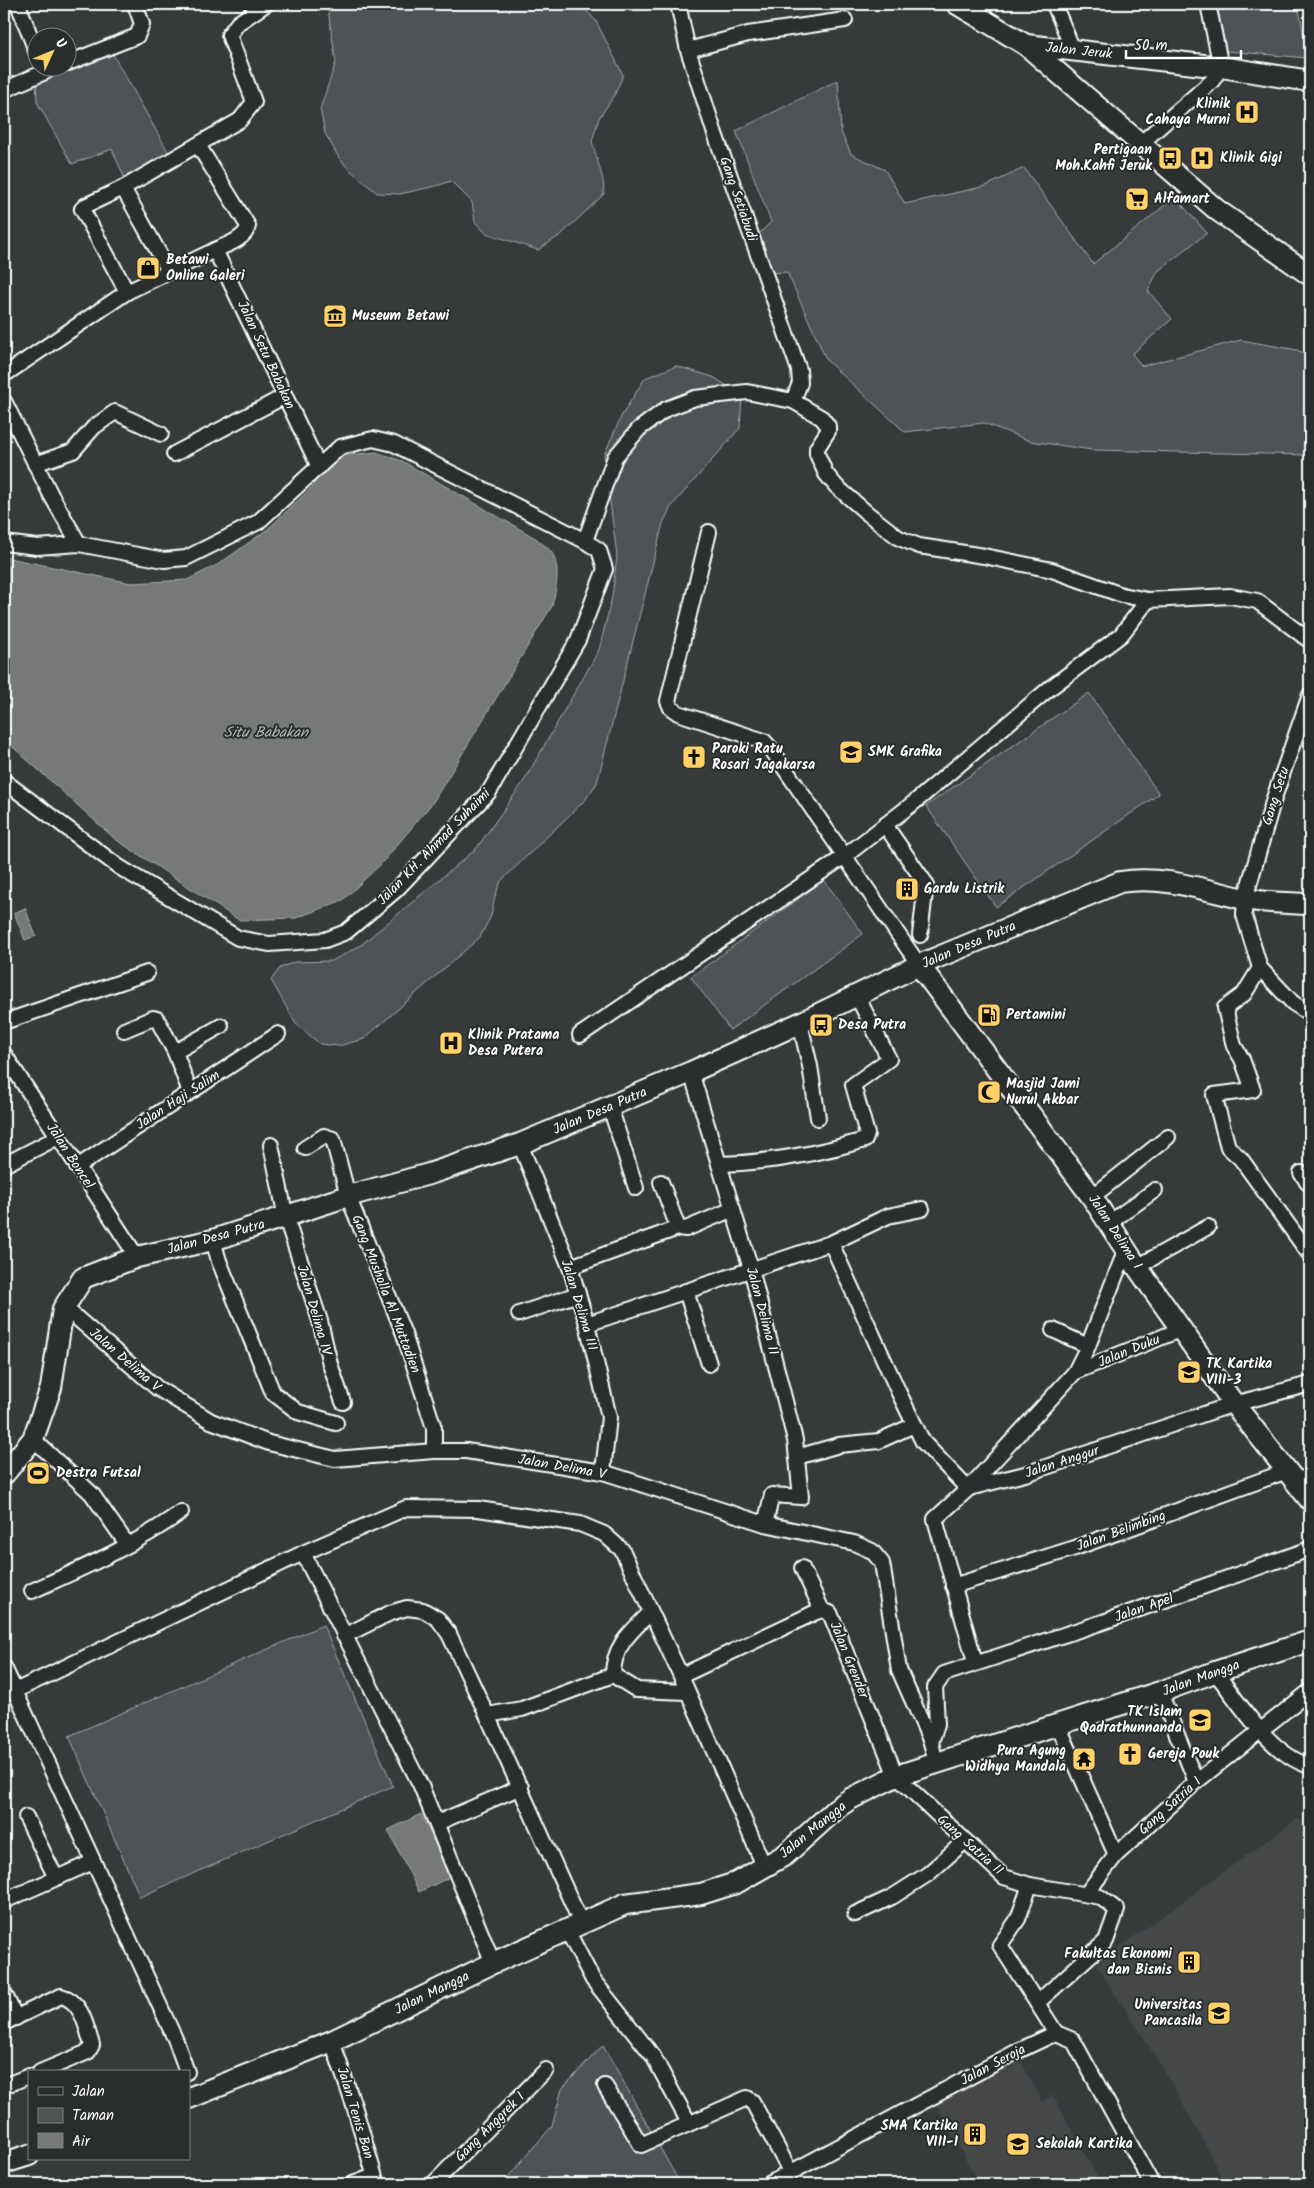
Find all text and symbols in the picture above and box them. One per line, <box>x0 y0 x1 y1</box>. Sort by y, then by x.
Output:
north arrow <box>28 28 78 78</box>
scale bar <box>1126 28 1242 60</box>
text: U <box>50 33 72 55</box>
text: 50 m <box>1134 34 1168 58</box>
street label: Jalan Jeruk <box>1045 37 1114 65</box>
place label: Klinik Cahaya Murni <box>1146 93 1231 131</box>
hospital icon: Klinik Cahaya Murni <box>1234 99 1260 125</box>
place label: Pertigaan Moh.Kahfi Jeruk <box>1055 139 1153 177</box>
bus stop icon: Pertigaan Moh.Kahfi Jeruk <box>1157 145 1183 171</box>
hospital icon: Klinik Gigi <box>1189 145 1215 171</box>
place label: Klinik Gigi <box>1220 147 1282 169</box>
street label: Gang Setiabudi <box>713 154 763 245</box>
supermarket icon: Alfamart <box>1124 186 1150 212</box>
place label: Alfamart <box>1154 188 1210 210</box>
place label: Betawi Online Galeri <box>166 249 245 287</box>
shop icon: Betawi Online Galeri <box>135 255 161 281</box>
street label: Jalan Setu Babakan <box>231 297 301 413</box>
museum icon: Museum Betawi <box>322 303 348 329</box>
place label: Museum Betawi <box>352 305 449 327</box>
water label: Situ Babakan <box>224 721 309 745</box>
place label: Paroki Ratu Rosari Jagakarsa <box>712 738 815 776</box>
school or university icon: SMK Grafika <box>838 739 864 765</box>
place label: SMK Grafika <box>868 741 942 763</box>
church icon: Paroki Ratu Rosari Jagakarsa <box>681 744 707 770</box>
street label: Gang Setu <box>1256 763 1296 828</box>
street label: Jalan KH. Ahmad Suhaimi <box>372 783 496 910</box>
building icon: Gardu Listrik <box>894 876 920 902</box>
place label: Gardu Listrik <box>924 878 1005 900</box>
street label: Jalan Desa Putra <box>918 915 1020 975</box>
fuel station icon: Pertamini <box>976 1002 1002 1028</box>
place label: Pertamini <box>1006 1004 1066 1026</box>
bus stop icon: Desa Putra <box>808 1012 834 1038</box>
place label: Desa Putra <box>838 1014 906 1036</box>
place label: Klinik Pratama Desa Putera <box>468 1024 559 1062</box>
hospital icon: Klinik Pratama Desa Putera <box>438 1030 464 1056</box>
street label: Jalan Haji Salim <box>132 1064 224 1136</box>
place label: Masjid Jami Nurul Akbar <box>1006 1073 1080 1111</box>
mosque icon: Masjid Jami Nurul Akbar <box>976 1079 1002 1105</box>
street label: Jalan Desa Putra <box>549 1081 651 1141</box>
street label: Jalan Boncel <box>40 1119 100 1194</box>
street label: Jalan Delima I <box>1082 1190 1148 1274</box>
street label: Gang Musholla Al Muttadien <box>346 1211 426 1377</box>
street label: Jalan Desa Putra <box>165 1213 267 1261</box>
street label: Jalan Delima III <box>555 1257 603 1353</box>
street label: Jalan Delima IV <box>291 1262 338 1359</box>
street label: Jalan Delima II <box>740 1265 784 1357</box>
street label: Jalan Delima V <box>84 1322 167 1399</box>
street label: Jalan Duku <box>1095 1328 1164 1373</box>
place label: TK Kartika VIII-3 <box>1206 1353 1272 1391</box>
school or university icon: TK Kartika VIII-3 <box>1176 1359 1202 1385</box>
street label: Jalan Anggur <box>1022 1439 1103 1484</box>
street label: Jalan Delima V <box>516 1448 609 1486</box>
sports icon: Destra Futsal <box>25 1460 51 1486</box>
place label: Destra Futsal <box>56 1462 141 1484</box>
street label: Jalan Belimbing <box>1073 1505 1169 1557</box>
street label: Jalan Apel <box>1112 1587 1177 1628</box>
street label: Jalan Grender <box>824 1618 875 1703</box>
street label: Jalan Mangga <box>1159 1654 1243 1702</box>
place label: TK Islam Qadrathunnanda <box>1080 1701 1183 1739</box>
school or university icon: TK Islam Qadrathunnanda <box>1187 1707 1213 1733</box>
place label: Pura Agung Widhya Mandala <box>965 1740 1066 1778</box>
church icon: Gereja Pouk <box>1117 1741 1143 1767</box>
place label: Gereja Pouk <box>1148 1743 1220 1765</box>
temple icon: Pura Agung Widhya Mandala <box>1071 1746 1097 1772</box>
street label: Gang Satria I <box>1133 1771 1207 1841</box>
street label: Jalan Mangga <box>775 1796 851 1864</box>
street label: Gang Satria II <box>932 1809 1008 1881</box>
place label: Fakultas Ekonomi dan Bisnis <box>1064 1943 1172 1981</box>
building icon: Fakultas Ekonomi dan Bisnis <box>1176 1949 1202 1975</box>
street label: Jalan Mangga <box>391 1965 473 2021</box>
place label: Universitas Pancasila <box>1134 1994 1202 2032</box>
school or university icon: Universitas Pancasila <box>1206 2000 1232 2026</box>
street label: Jalan Seroja <box>956 2039 1030 2091</box>
street label: Jalan Tenis Ban <box>331 2064 379 2162</box>
legend <box>28 2070 190 2160</box>
text: Jalan <box>72 2080 105 2104</box>
street label: Gang Anggrek I <box>450 2087 530 2167</box>
text: Taman <box>72 2104 114 2128</box>
place label: SMA Kartika VIII-1 <box>881 2115 959 2153</box>
building icon: SMA Kartika VIII-1 <box>962 2121 988 2147</box>
text: Air <box>72 2130 91 2154</box>
school or university icon: Sekolah Kartika <box>1005 2131 1031 2157</box>
place label: Sekolah Kartika <box>1036 2133 1133 2155</box>

